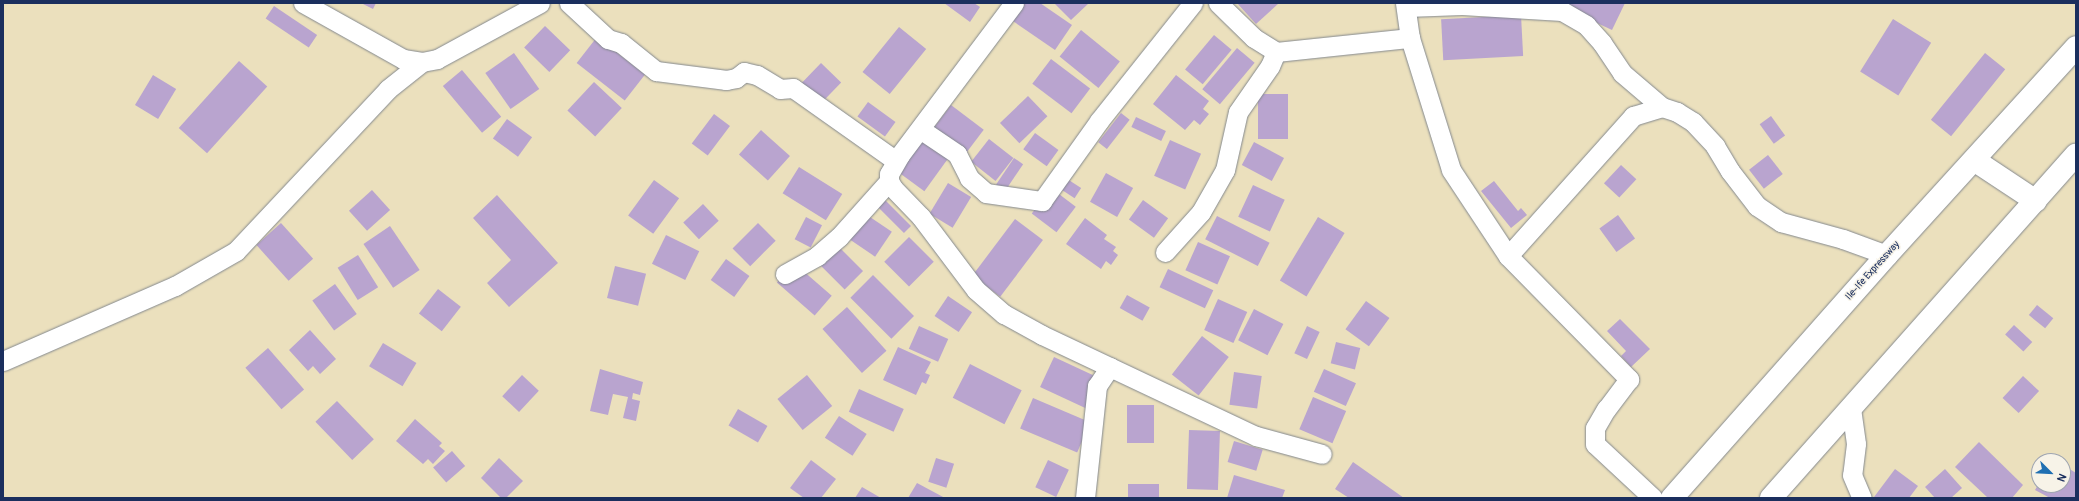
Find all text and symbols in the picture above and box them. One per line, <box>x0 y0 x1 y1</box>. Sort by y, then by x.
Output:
street label: Ile-Ife Expressway <box>1843 239 1903 303</box>
north arrow <box>2031 453 2071 493</box>
text: N <box>2054 472 2069 484</box>

